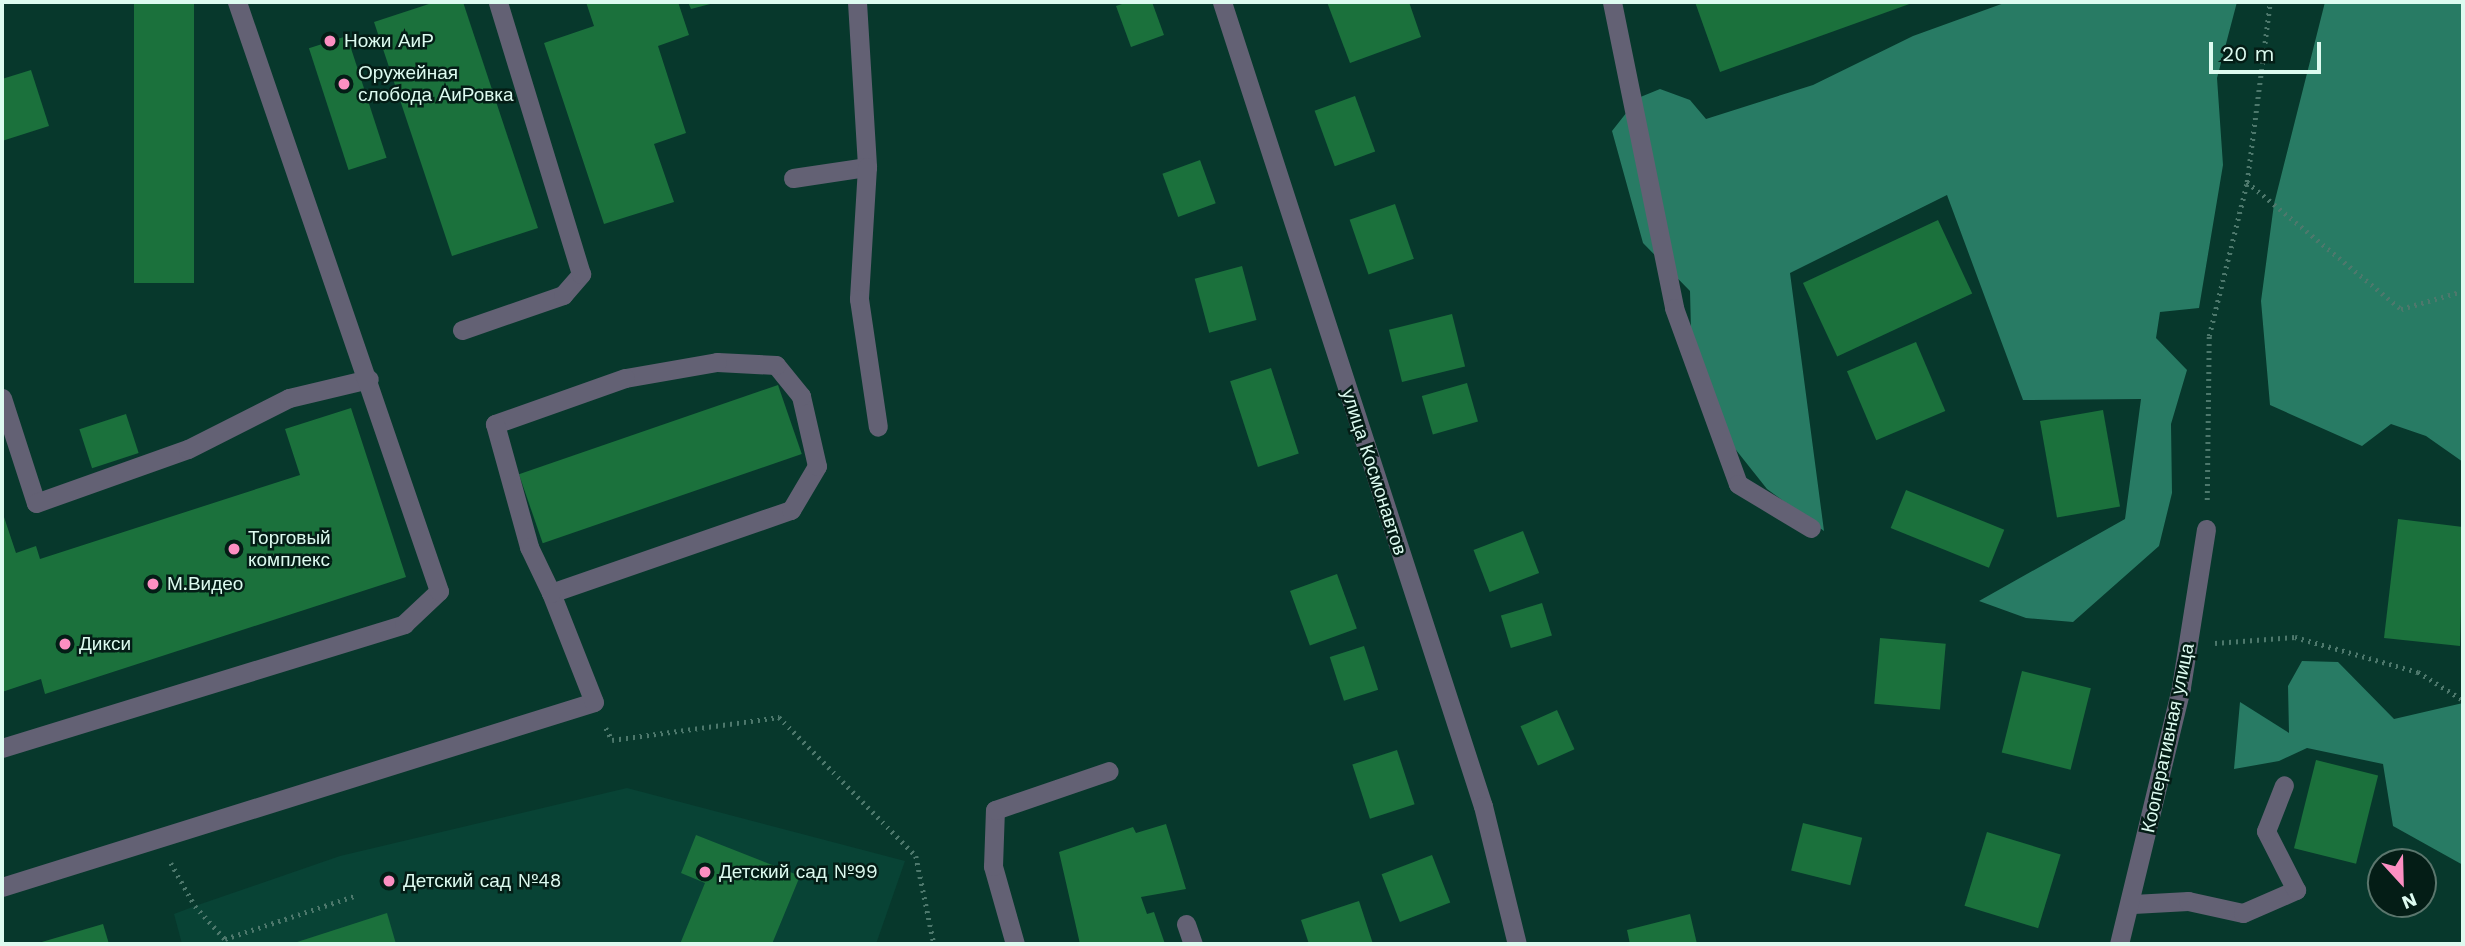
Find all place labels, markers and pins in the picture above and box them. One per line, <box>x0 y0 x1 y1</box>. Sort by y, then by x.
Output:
place label: Ножи АиР <box>344 30 434 52</box>
marker: Ножи АиР <box>322 33 338 49</box>
place label: Оружейная слобода АиРовка <box>358 62 514 106</box>
marker: Оружейная слобода АиРовка <box>336 76 352 92</box>
place label: Торговый комплекс <box>248 527 331 571</box>
marker: Торговый комплекс <box>226 541 242 557</box>
place label: М.Видео <box>167 573 243 595</box>
marker: М.Видео <box>145 576 161 592</box>
place label: Дикси <box>79 633 131 655</box>
marker: Дикси <box>57 636 73 652</box>
place label: Детский сад №99 <box>719 861 878 883</box>
marker: Детский сад №99 <box>697 864 713 880</box>
place label: Детский сад №48 <box>403 870 562 892</box>
marker: Детский сад №48 <box>381 873 397 889</box>

